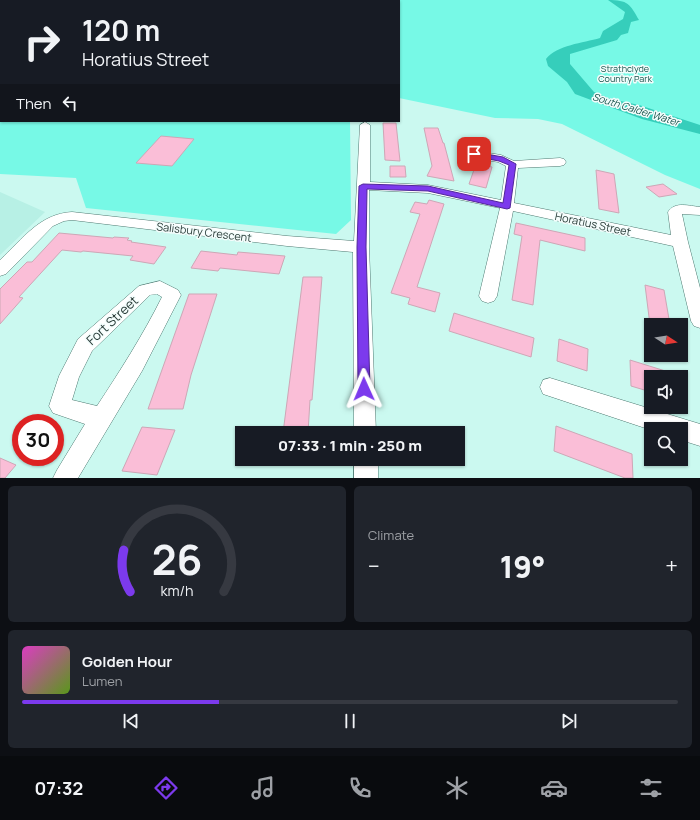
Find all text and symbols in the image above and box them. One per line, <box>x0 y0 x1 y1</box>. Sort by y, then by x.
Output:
text: 120 m <box>82 11 160 49</box>
icon: right <box>16 16 68 68</box>
text: Horatius Street <box>82 47 209 71</box>
park label: Strathclyde Country Park <box>598 62 652 85</box>
water label: South Calder Water <box>591 89 682 129</box>
icon: left <box>59 92 81 114</box>
text: Then <box>16 93 51 114</box>
pin <box>457 137 491 171</box>
icon: arrive <box>463 143 485 165</box>
street label: Horatius Street <box>554 208 633 239</box>
street label: Salisbury Crescent <box>156 218 253 245</box>
street label: Fort Street <box>82 291 142 349</box>
north arrow <box>644 318 688 362</box>
map controls <box>644 318 688 466</box>
position arrow <box>343 368 385 410</box>
button: sound <box>644 370 688 414</box>
speed limit sign: 30 <box>12 414 64 466</box>
button: search <box>644 422 688 466</box>
text: 07:33 · 1 min · 250 m <box>278 435 422 456</box>
text: Climate <box>368 526 414 544</box>
text: 26 <box>152 531 202 587</box>
text: 19° <box>500 546 545 587</box>
text: − <box>368 551 380 581</box>
text: + <box>665 551 678 581</box>
text: km/h <box>160 581 194 600</box>
text: Golden Hour <box>82 651 172 672</box>
text: Lumen <box>82 672 122 690</box>
icon: previous <box>120 710 142 732</box>
icon: pause <box>339 710 361 732</box>
icon: next <box>558 710 580 732</box>
icon: directions <box>152 774 180 802</box>
icon: music <box>249 774 277 802</box>
icon: phone <box>346 774 374 802</box>
icon: climate <box>443 774 471 802</box>
icon: car <box>540 774 568 802</box>
icon: filters <box>637 774 665 802</box>
text: 07:32 <box>35 776 83 800</box>

